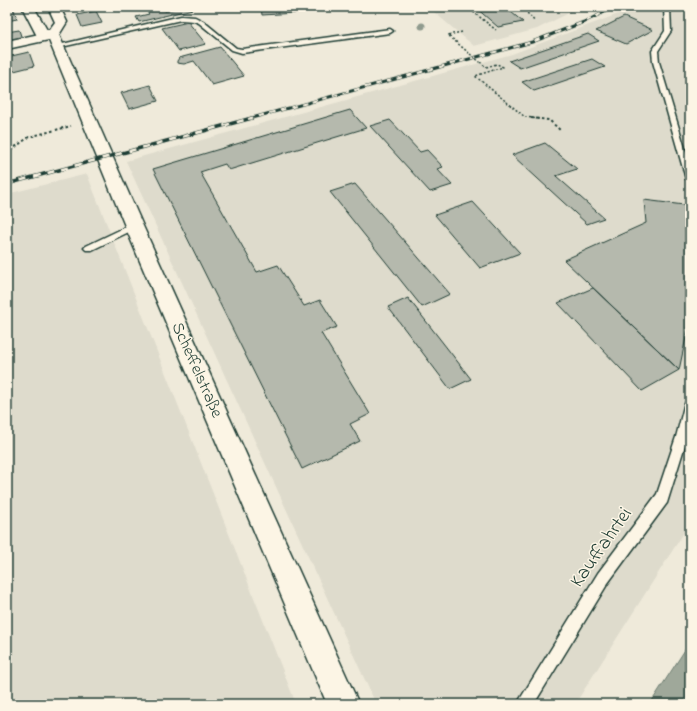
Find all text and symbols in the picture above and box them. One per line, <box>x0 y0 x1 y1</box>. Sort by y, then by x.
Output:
street label: Scheffelstraße <box>165 318 229 422</box>
street label: Kauffahrtei <box>564 502 640 594</box>

